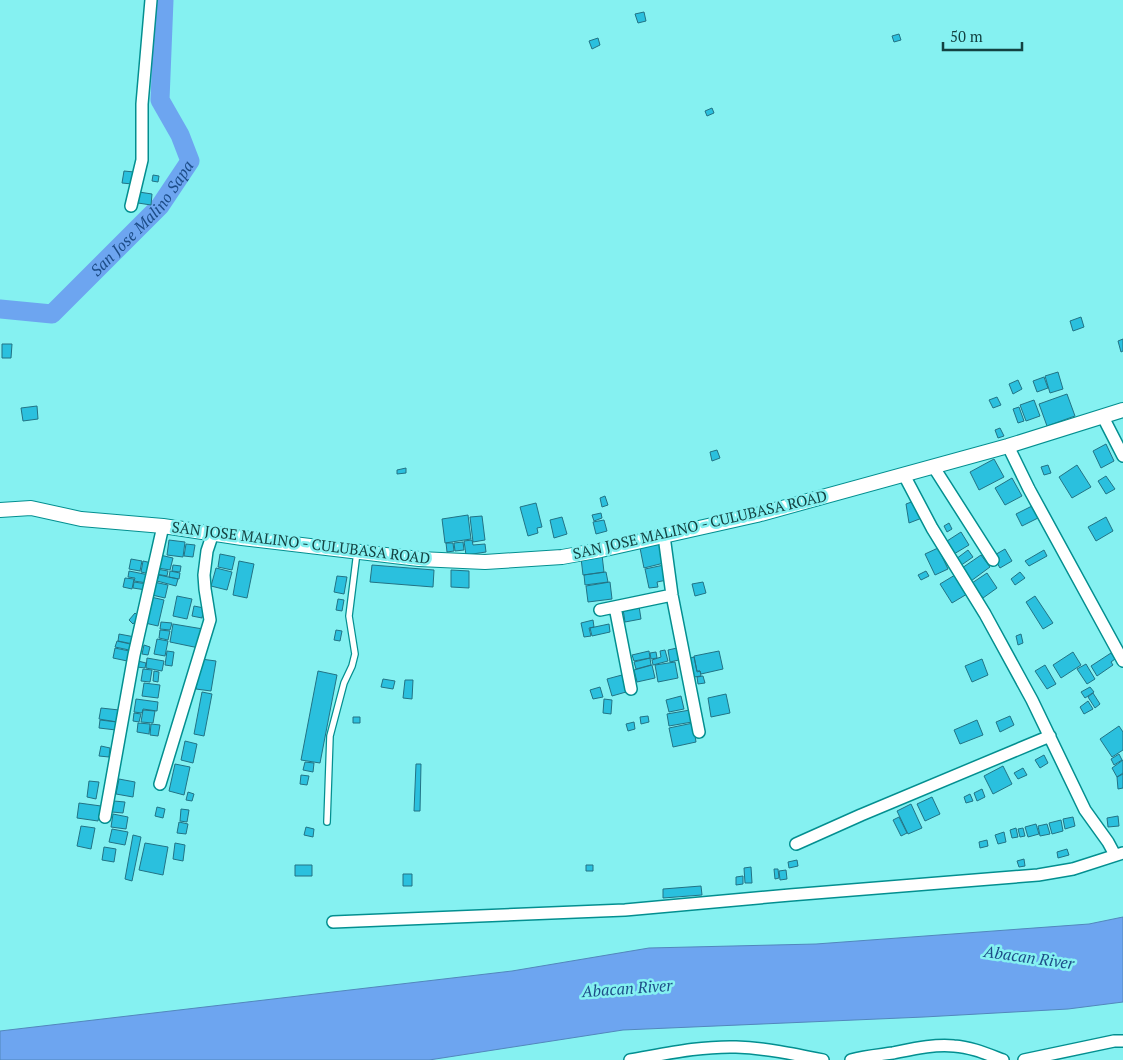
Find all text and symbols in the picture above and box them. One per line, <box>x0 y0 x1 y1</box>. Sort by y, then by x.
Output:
scale bar <box>943 20 1022 52</box>
text: 50 m <box>950 26 983 46</box>
water label: San Jose Malino Sapa <box>85 156 198 281</box>
street label: SAN JOSE MALINO - CULUBASA ROAD <box>571 485 829 563</box>
street label: SAN JOSE MALINO - CULUBASA ROAD <box>171 516 432 568</box>
water label: Abacan River <box>982 940 1076 974</box>
water label: Abacan River <box>580 974 674 1002</box>

